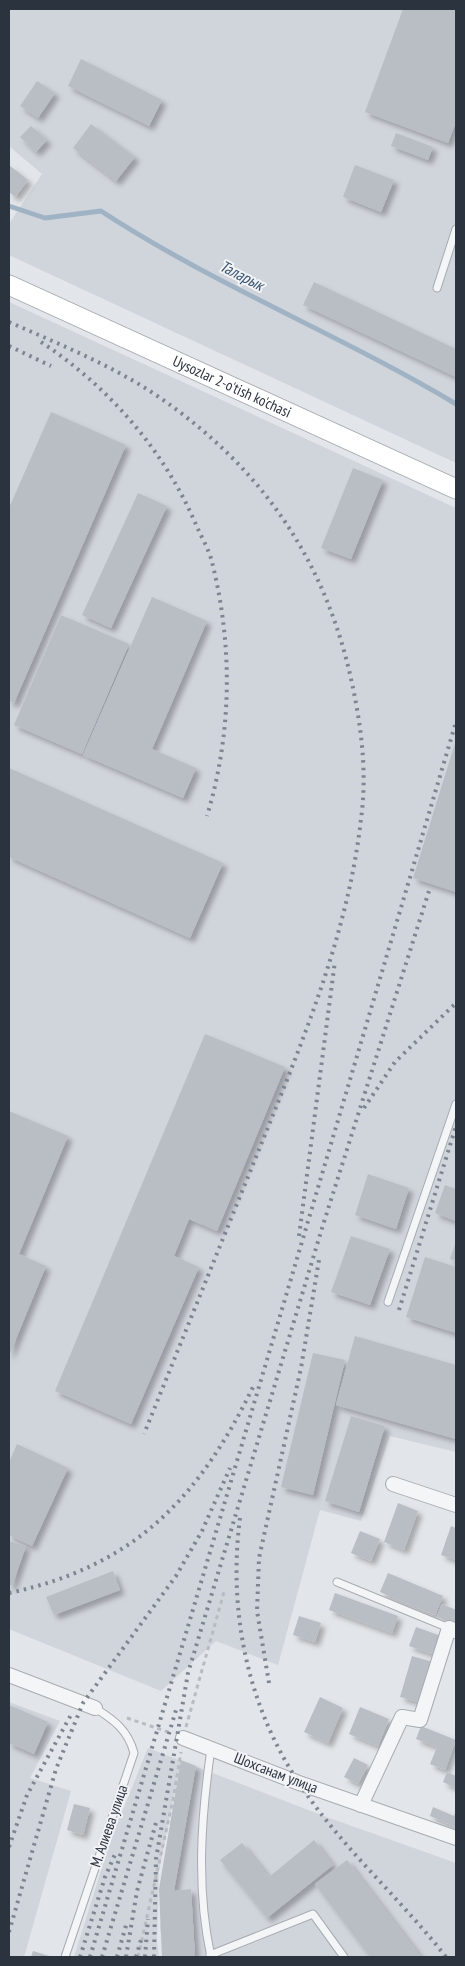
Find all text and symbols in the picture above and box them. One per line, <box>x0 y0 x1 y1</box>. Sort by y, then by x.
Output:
water label: Таларык <box>217 255 269 295</box>
street label: Uysozlar 2-o'tish ko'chasi <box>170 351 294 422</box>
street label: Шохсанам улица <box>232 1748 321 1797</box>
street label: М. Алиева улица <box>86 1782 131 1869</box>

